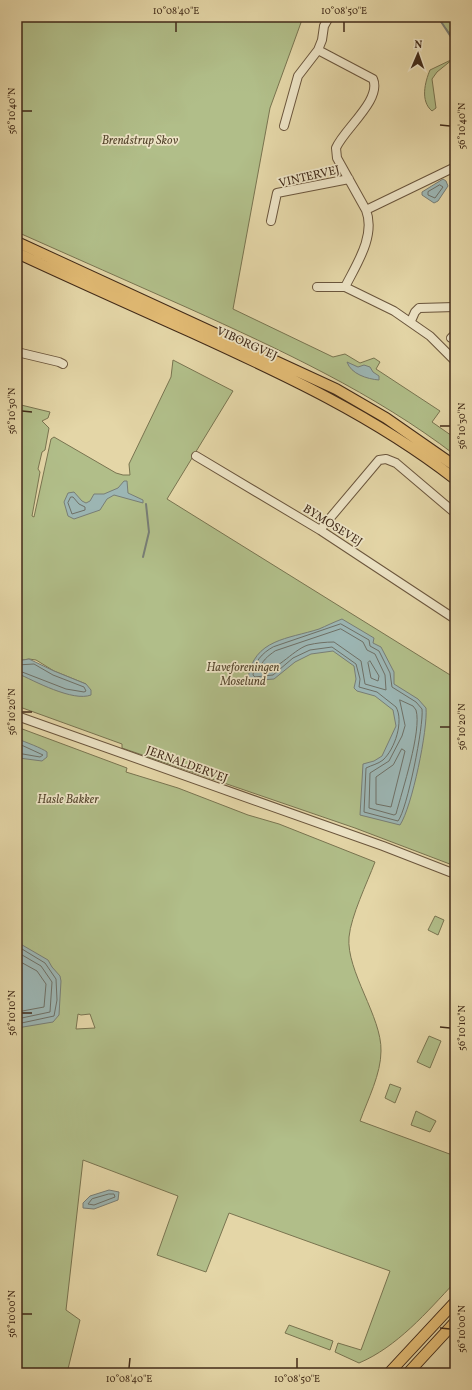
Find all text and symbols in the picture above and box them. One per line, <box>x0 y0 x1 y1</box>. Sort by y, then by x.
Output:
text: 10°08'40"E <box>153 4 199 18</box>
text: 10°08'50"E <box>321 4 367 18</box>
north arrow <box>398 34 438 74</box>
text: N <box>414 38 423 53</box>
text: 56°10'40"N <box>5 87 19 134</box>
text: 56°10'40"N <box>455 102 469 149</box>
park label: Brendstrup Skov <box>102 133 179 149</box>
street label: VINTERVEJ <box>277 162 341 192</box>
street label: VIBORGVEJ <box>214 323 280 364</box>
text: 56°10'30"N <box>5 387 19 434</box>
text: 56°10'30"N <box>455 402 469 449</box>
street label: BYMOSEVEJ <box>300 501 365 550</box>
park label: Haveforeningen Moselund <box>206 660 280 690</box>
text: 56°10'20"N <box>5 688 19 736</box>
text: 56°10'20"N <box>455 703 469 751</box>
street label: JERNALDERVEJ <box>144 743 230 787</box>
park label: Hasle Bakker <box>37 792 99 808</box>
text: 56°10'10"N <box>5 990 19 1036</box>
text: 56°10'10"N <box>455 1005 469 1051</box>
text: 56°10'00"N <box>5 1289 19 1338</box>
text: 56°10'00"N <box>455 1304 469 1353</box>
text: 10°08'40"E <box>106 1372 152 1386</box>
text: 10°08'50"E <box>274 1372 320 1386</box>

